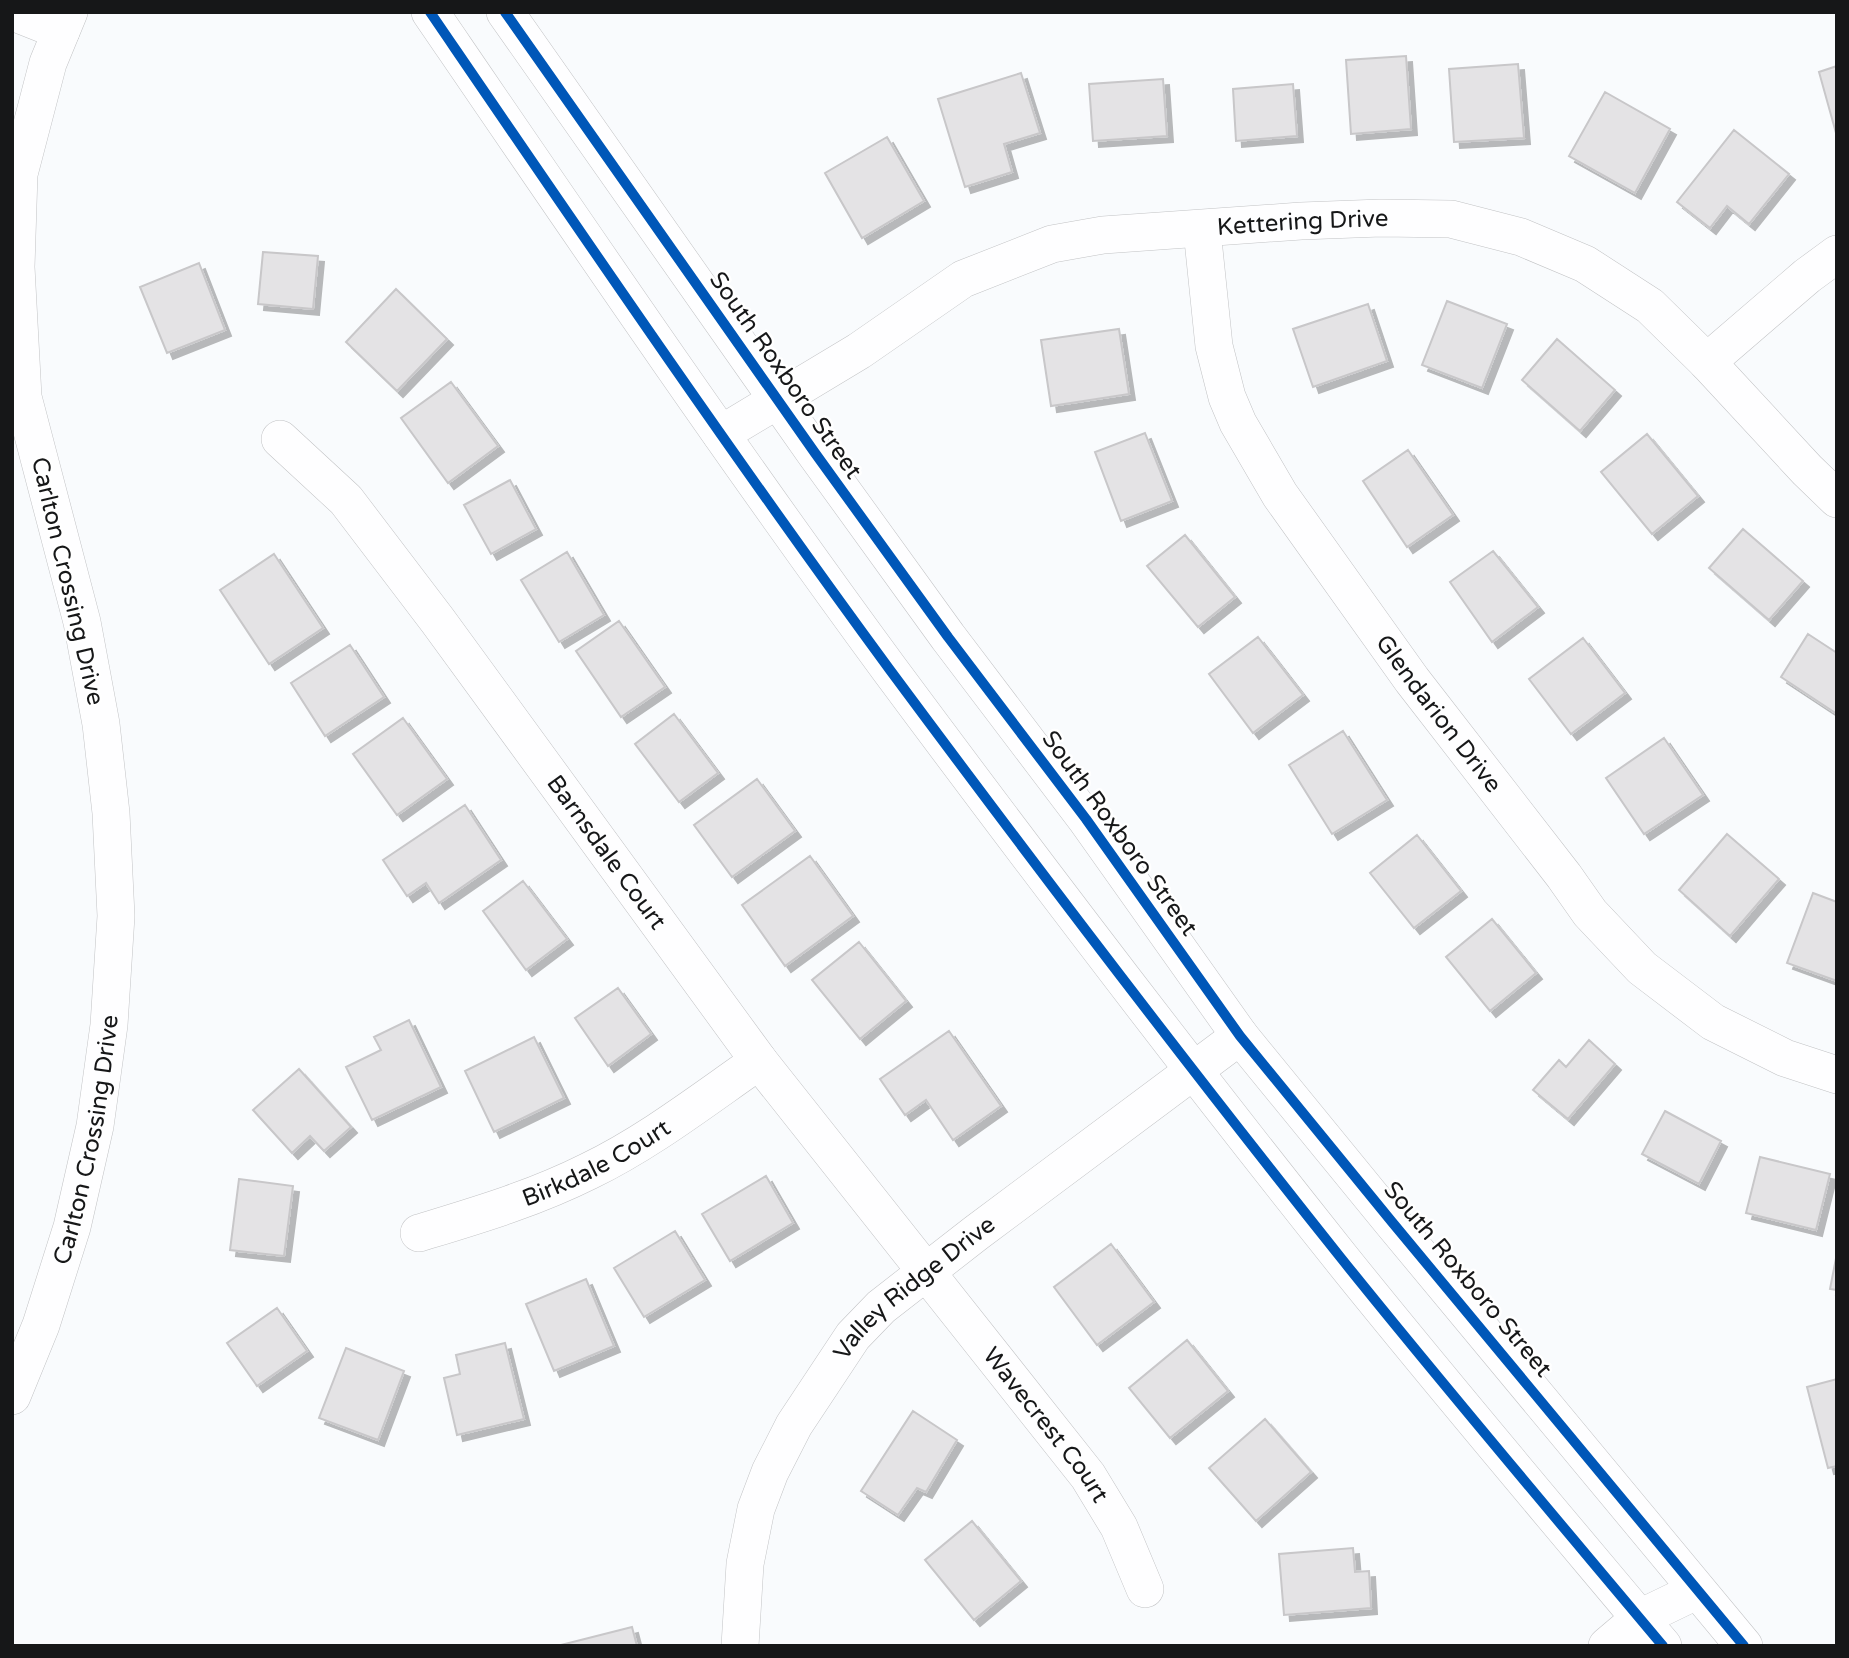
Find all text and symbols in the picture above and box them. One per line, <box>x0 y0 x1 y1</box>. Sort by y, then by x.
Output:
street label: Kettering Drive <box>1216 204 1389 242</box>
street label: South Roxboro Street <box>703 266 868 485</box>
street label: Carlton Crossing Drive <box>25 454 110 708</box>
street label: Glendarion Drive <box>1369 629 1508 798</box>
street label: South Roxboro Street <box>1035 725 1204 941</box>
street label: Barnsdale Court <box>540 770 672 935</box>
street label: Carlton Crossing Drive <box>47 1014 125 1268</box>
street label: Birkdale Court <box>518 1113 676 1213</box>
street label: South Roxboro Street <box>1377 1176 1558 1383</box>
street label: Valley Ridge Drive <box>827 1210 1001 1365</box>
street label: Wavecrest Court <box>977 1342 1115 1508</box>

